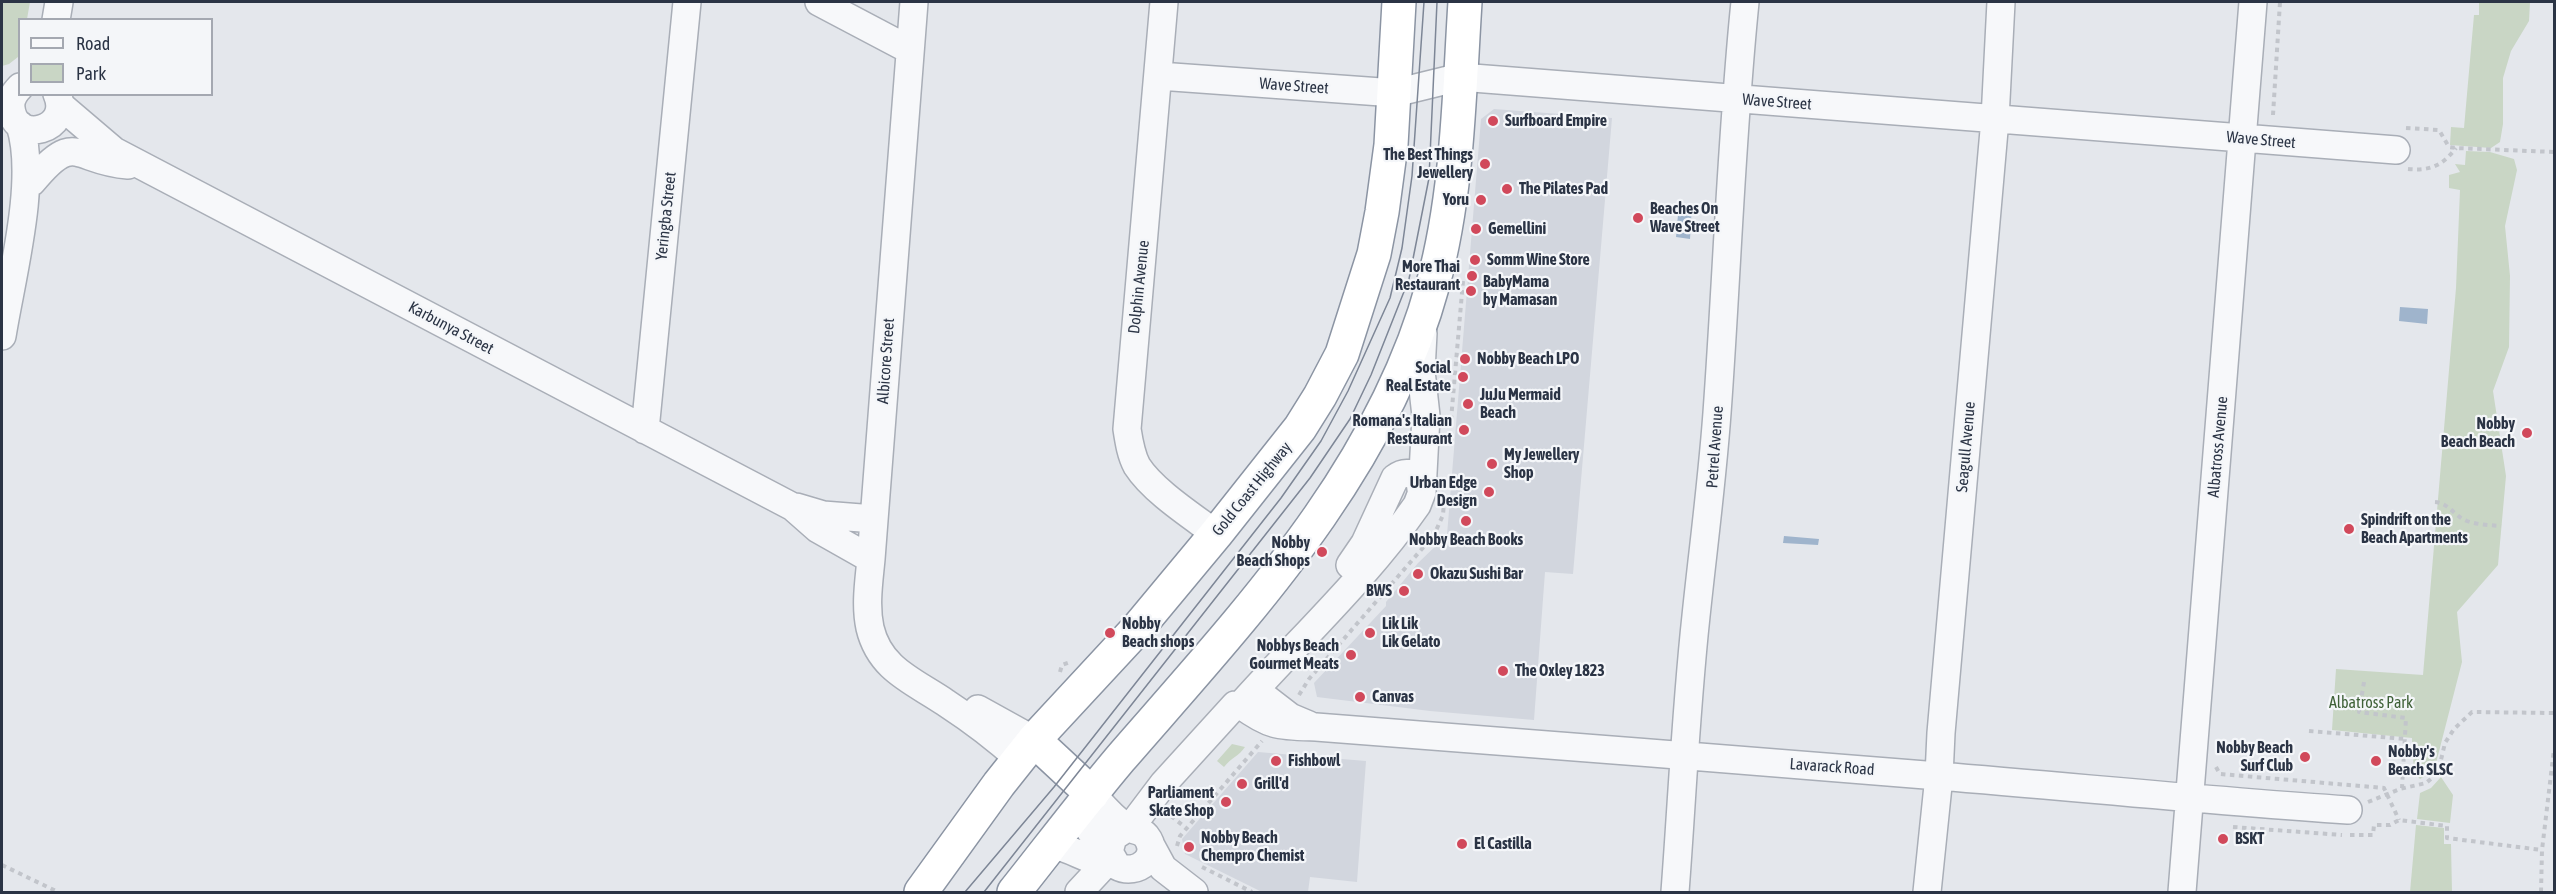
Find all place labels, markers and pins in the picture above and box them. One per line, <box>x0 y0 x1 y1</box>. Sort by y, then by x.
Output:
place label: Surfboard Empire <box>1505 111 1607 131</box>
marker: Surfboard Empire <box>1486 114 1500 128</box>
place label: The Best Things Jewellery <box>1383 145 1473 183</box>
marker: The Best Things Jewellery <box>1478 157 1492 171</box>
place label: The Pilates Pad <box>1519 179 1608 199</box>
marker: The Pilates Pad <box>1500 182 1514 196</box>
place label: Yoru <box>1443 190 1469 210</box>
marker: Yoru <box>1474 193 1488 207</box>
place label: Beaches On Wave Street <box>1650 199 1720 237</box>
marker: Beaches On Wave Street <box>1631 211 1645 225</box>
place label: Gemellini <box>1488 219 1546 239</box>
marker: Gemellini <box>1469 222 1483 236</box>
place label: Somm Wine Store <box>1487 250 1590 270</box>
marker: Somm Wine Store <box>1468 253 1482 267</box>
place label: More Thai Restaurant <box>1395 257 1460 295</box>
marker: More Thai Restaurant <box>1465 269 1479 283</box>
place label: BabyMama by Mamasan <box>1483 272 1557 310</box>
marker: BabyMama by Mamasan <box>1464 284 1478 298</box>
place label: Nobby Beach LPO <box>1477 349 1579 369</box>
marker: Nobby Beach LPO <box>1458 352 1472 366</box>
place label: Social Real Estate <box>1386 358 1451 396</box>
marker: Social Real Estate <box>1456 370 1470 384</box>
place label: JuJu Mermaid Beach <box>1480 385 1561 423</box>
marker: JuJu Mermaid Beach <box>1461 397 1475 411</box>
place label: Romana's Italian Restaurant <box>1353 411 1452 449</box>
place label: Nobby Beach Beach <box>2441 414 2515 452</box>
marker: Romana's Italian Restaurant <box>1457 423 1471 437</box>
marker: Nobby Beach Beach <box>2520 426 2534 440</box>
place label: My Jewellery Shop <box>1504 445 1579 483</box>
marker: My Jewellery Shop <box>1485 457 1499 471</box>
place label: Urban Edge Design <box>1410 473 1477 511</box>
marker: Urban Edge Design <box>1482 485 1496 499</box>
place label: Spindrift on the Beach Apartments <box>2361 510 2468 548</box>
marker: Nobby Beach Books <box>1459 514 1473 528</box>
marker: Spindrift on the Beach Apartments <box>2342 522 2356 536</box>
place label: Nobby Beach Books <box>1409 530 1523 550</box>
place label: Nobby Beach Shops <box>1237 533 1310 571</box>
marker: Nobby Beach Shops <box>1315 545 1329 559</box>
place label: Okazu Sushi Bar <box>1430 564 1523 584</box>
marker: Okazu Sushi Bar <box>1411 567 1425 581</box>
place label: BWS <box>1366 581 1392 601</box>
marker: BWS <box>1397 584 1411 598</box>
place label: Nobby Beach shops <box>1122 614 1194 652</box>
place label: Lik Lik Lik Gelato <box>1382 614 1440 652</box>
marker: Nobby Beach shops <box>1103 626 1117 640</box>
marker: Lik Lik Lik Gelato <box>1363 626 1377 640</box>
place label: Nobbys Beach Gourmet Meats <box>1249 636 1339 674</box>
marker: Nobbys Beach Gourmet Meats <box>1344 648 1358 662</box>
place label: The Oxley 1823 <box>1515 661 1605 681</box>
marker: The Oxley 1823 <box>1496 664 1510 678</box>
place label: Canvas <box>1372 687 1414 707</box>
marker: Canvas <box>1353 690 1367 704</box>
place label: Nobby Beach Surf Club <box>2216 738 2293 776</box>
place label: Nobby's Beach SLSC <box>2388 742 2453 780</box>
marker: Nobby Beach Surf Club <box>2298 750 2312 764</box>
place label: Fishbowl <box>1288 751 1340 771</box>
marker: Fishbowl <box>1269 754 1283 768</box>
marker: Nobby's Beach SLSC <box>2369 754 2383 768</box>
place label: Grill'd <box>1254 774 1289 794</box>
marker: Grill'd <box>1235 777 1249 791</box>
place label: Parliament Skate Shop <box>1148 783 1214 821</box>
marker: Parliament Skate Shop <box>1219 795 1233 809</box>
place label: Nobby Beach Chempro Chemist <box>1201 828 1304 866</box>
place label: BSKT <box>2235 829 2264 849</box>
marker: BSKT <box>2216 832 2230 846</box>
place label: El Castilla <box>1474 834 1532 854</box>
marker: El Castilla <box>1455 837 1469 851</box>
marker: Nobby Beach Chempro Chemist <box>1182 840 1196 854</box>

